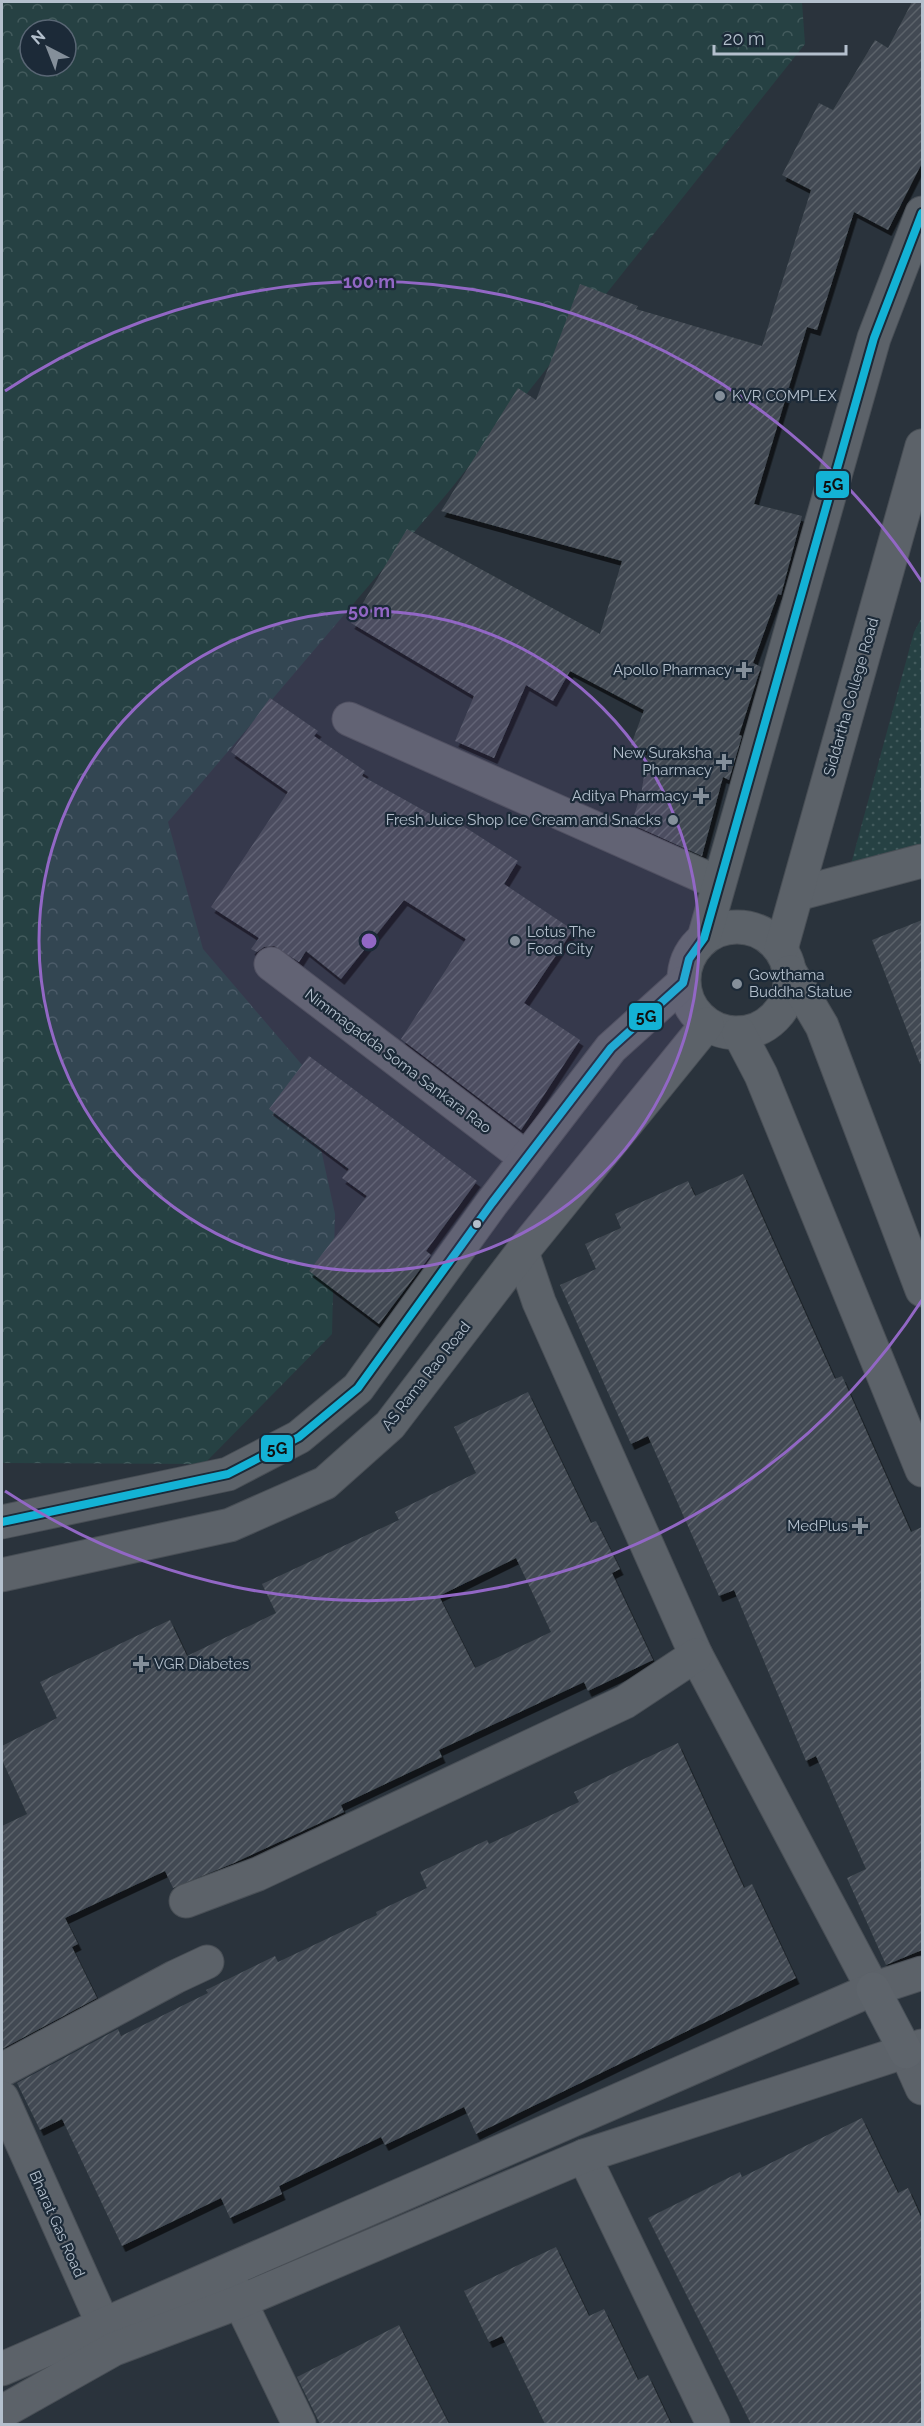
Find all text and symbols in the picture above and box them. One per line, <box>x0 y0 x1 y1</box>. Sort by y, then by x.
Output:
north arrow <box>18 18 78 78</box>
scale bar <box>714 18 846 56</box>
text: N <box>27 26 49 48</box>
text: 20 m <box>723 28 765 49</box>
text: 100 m <box>343 271 395 292</box>
place label: KVR COMPLEX <box>732 387 837 405</box>
marker: KVR COMPLEX <box>713 389 727 403</box>
line badge: 5G <box>815 470 850 499</box>
text: 5G <box>823 475 843 494</box>
text: 50 m <box>348 600 390 621</box>
street label: Siddartha College Road <box>820 616 882 778</box>
place label: Apollo Pharmacy <box>613 661 732 679</box>
marker: Apollo Pharmacy <box>737 663 751 677</box>
place label: New Suraksha Pharmacy <box>613 744 712 779</box>
marker: New Suraksha Pharmacy <box>717 755 731 769</box>
place label: Aditya Pharmacy <box>572 787 689 805</box>
marker: Aditya Pharmacy <box>694 789 708 803</box>
place label: Fresh Juice Shop Ice Cream and Snacks <box>386 811 661 829</box>
marker: Fresh Juice Shop Ice Cream and Snacks <box>666 813 680 827</box>
place label: Lotus The Food City <box>527 923 596 958</box>
centre of rings <box>359 931 379 951</box>
marker: Lotus The Food City <box>508 934 522 948</box>
place label: Gowthama Buddha Statue <box>749 966 852 1001</box>
marker: Gowthama Buddha Statue <box>730 977 744 991</box>
street label: Nimmagadda Soma Sankara Rao <box>301 985 495 1137</box>
line badge: 5G <box>628 1002 663 1031</box>
text: 5G <box>636 1007 656 1026</box>
unlabelled marker <box>471 1218 483 1230</box>
street label: AS Rama Rao Road <box>378 1318 474 1434</box>
line badge: 5G <box>260 1434 294 1463</box>
text: 5G <box>267 1439 287 1458</box>
place label: MedPlus <box>787 1517 848 1535</box>
marker: MedPlus <box>853 1519 867 1533</box>
marker: VGR Diabetes <box>132 1655 150 1673</box>
place label: VGR Diabetes <box>154 1655 249 1673</box>
street label: Bharat Gas Road <box>25 2168 89 2280</box>

